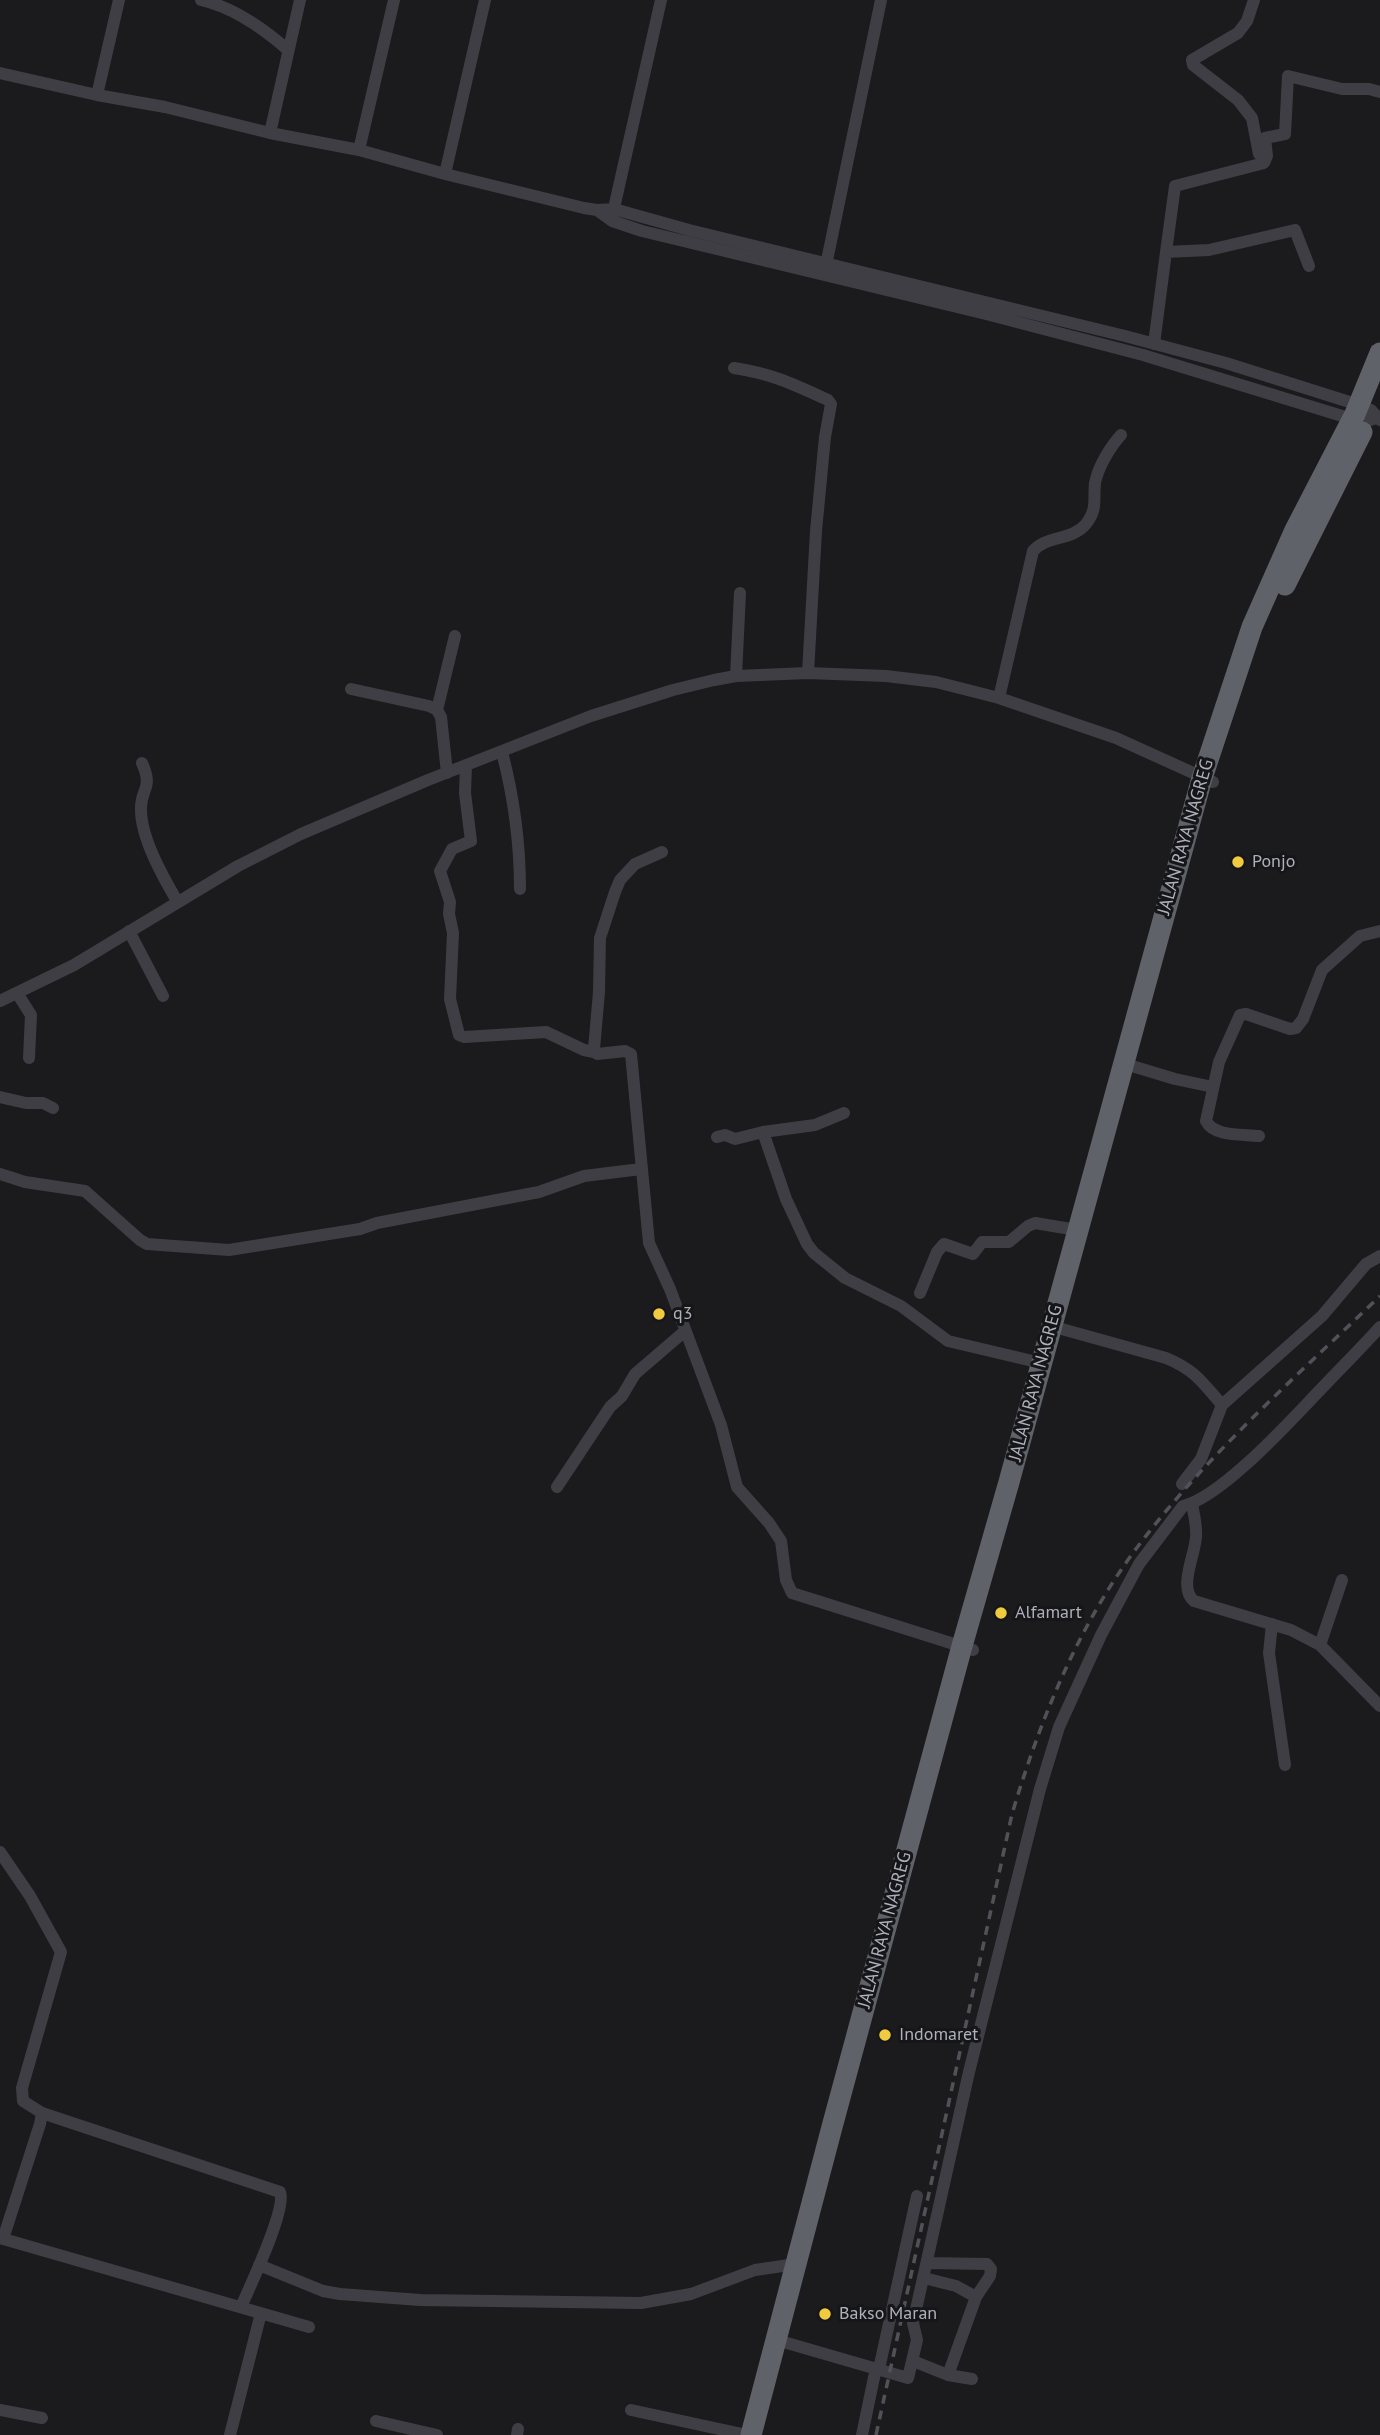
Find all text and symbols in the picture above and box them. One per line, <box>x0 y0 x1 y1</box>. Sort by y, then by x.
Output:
street label: JALAN RAYA NAGREG <box>1153 757 1219 917</box>
place label: Ponjo <box>1252 851 1295 873</box>
marker: Ponjo <box>1230 854 1246 870</box>
street label: JALAN RAYA NAGREG <box>1005 1302 1067 1464</box>
place label: q3 <box>673 1303 692 1325</box>
marker: q3 <box>651 1306 667 1322</box>
place label: Alfamart <box>1015 1602 1082 1624</box>
marker: Alfamart <box>993 1605 1009 1621</box>
street label: JALAN RAYA NAGREG <box>854 1849 916 2011</box>
place label: Indomaret <box>899 2024 978 2046</box>
marker: Indomaret <box>877 2027 893 2043</box>
place label: Bakso Maran <box>839 2303 937 2325</box>
marker: Bakso Maran <box>817 2306 833 2322</box>

